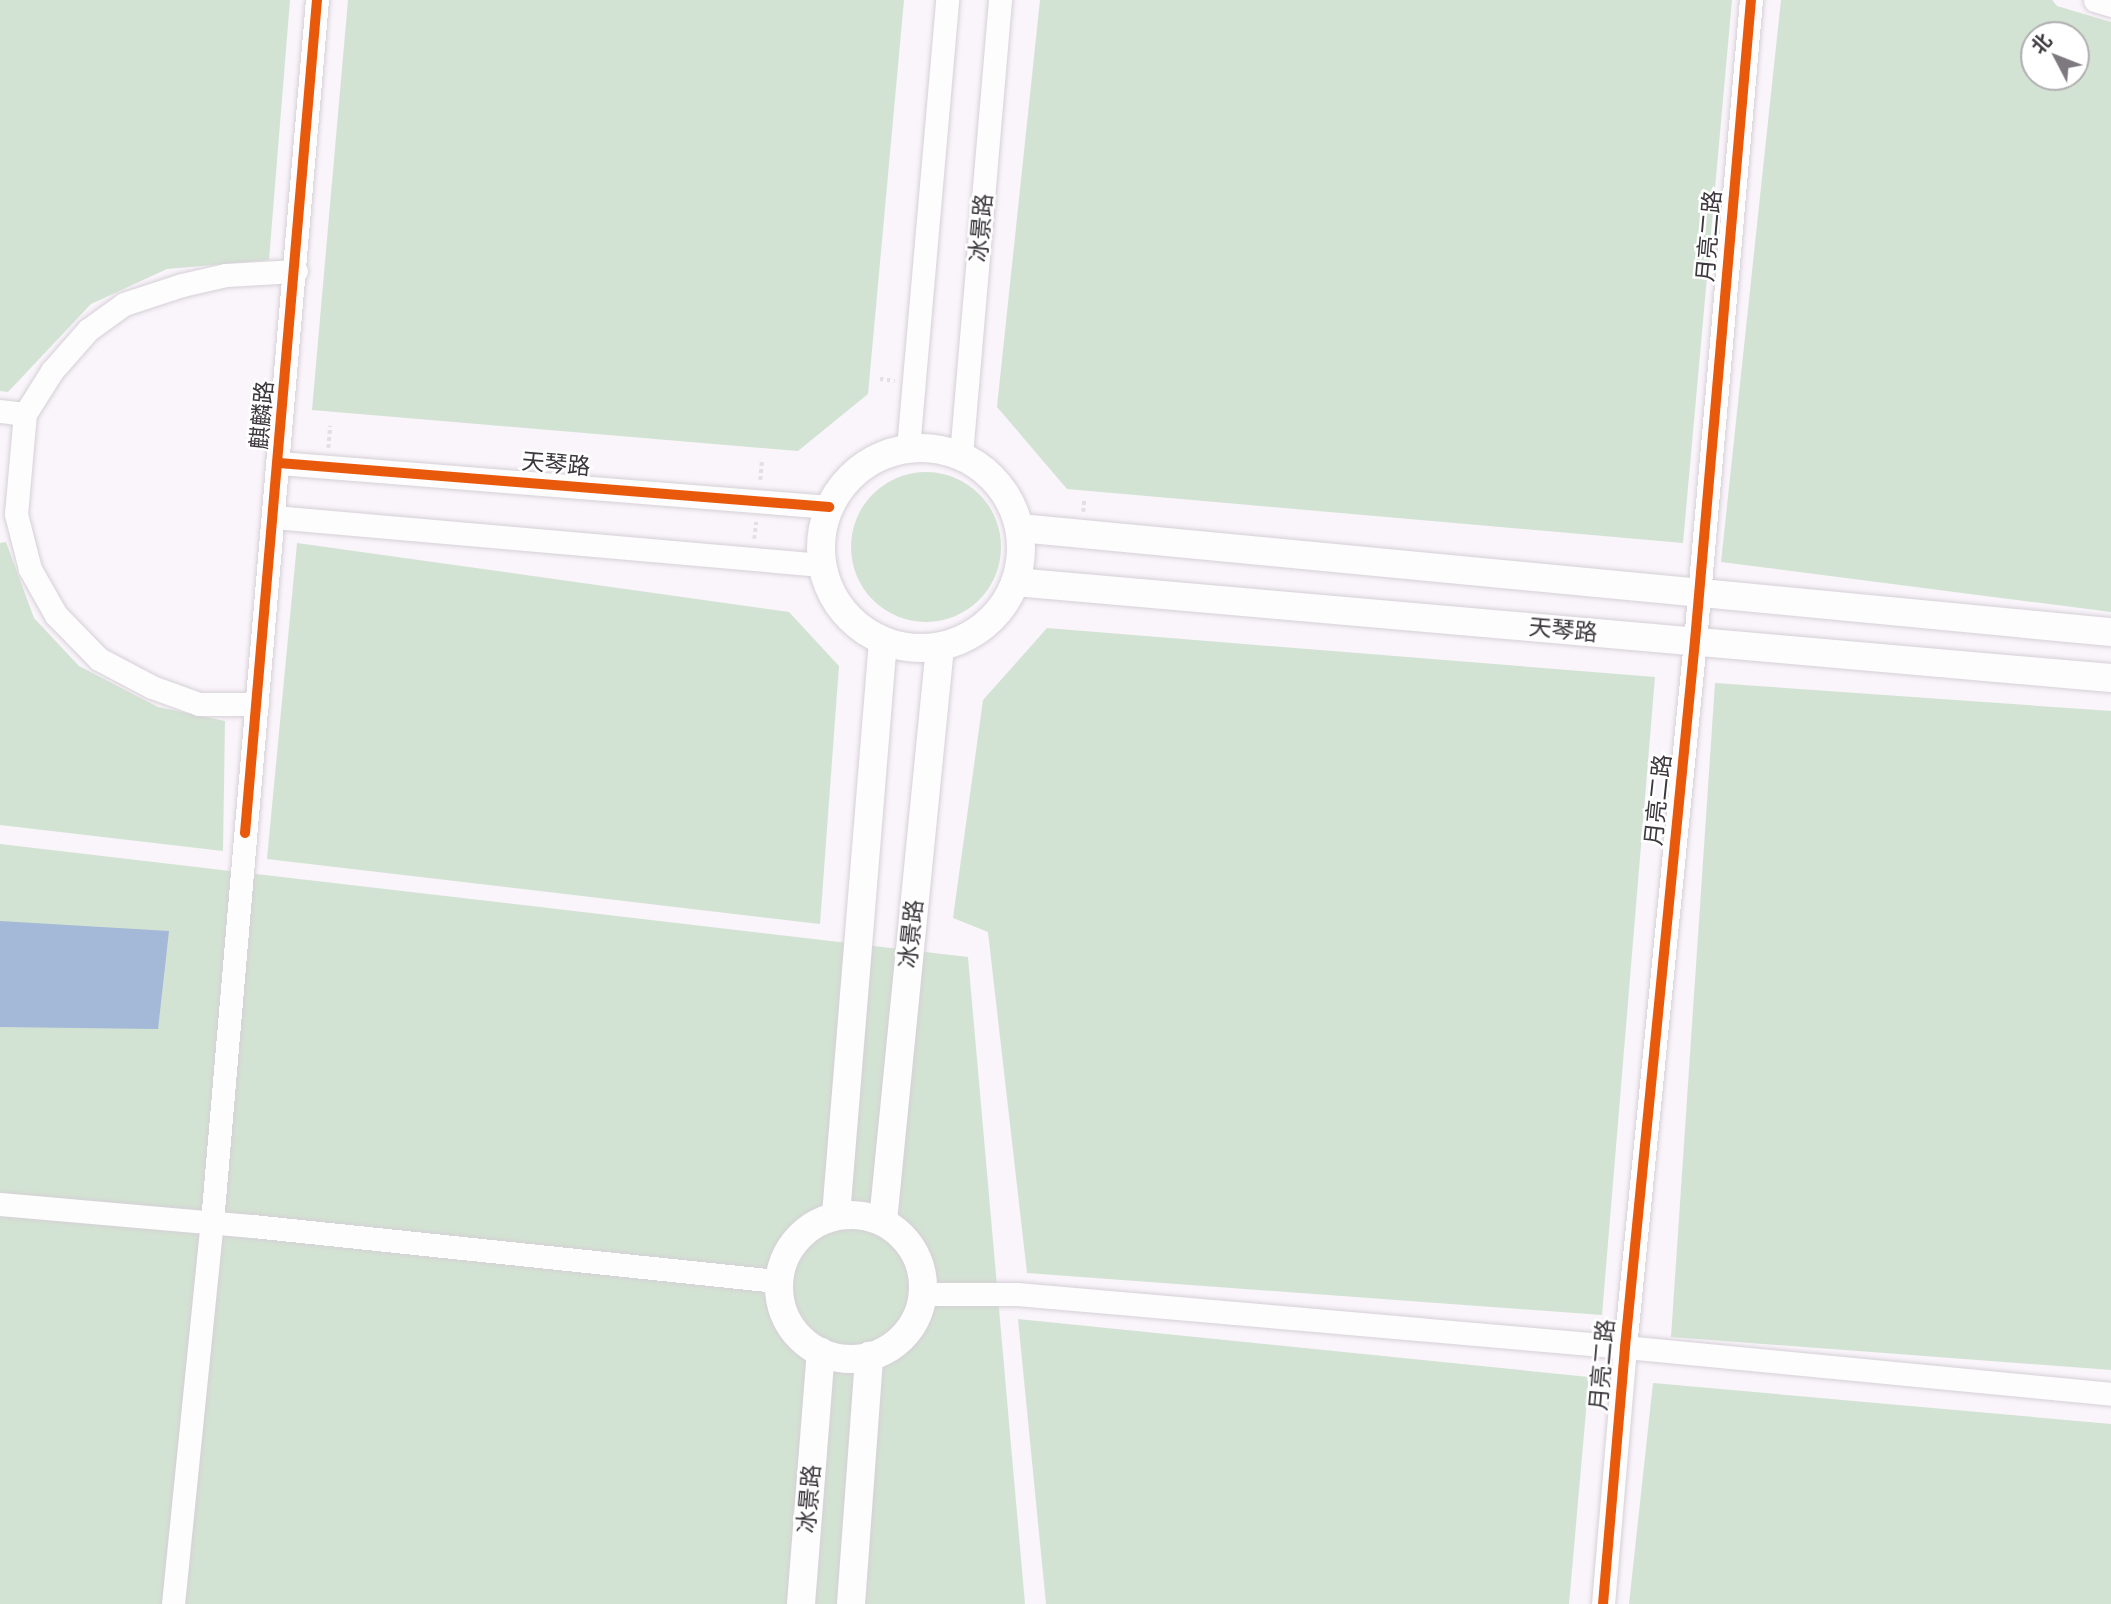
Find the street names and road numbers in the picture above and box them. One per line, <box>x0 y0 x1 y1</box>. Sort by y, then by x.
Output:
street label: 月亮二路 <box>1691 189 1727 283</box>
street label: 冰景路 <box>964 192 998 264</box>
street label: 麒麟路 <box>245 379 279 451</box>
street label: 天琴路 <box>520 447 592 481</box>
street label: 天琴路 <box>1527 613 1599 647</box>
street label: 月亮二路 <box>1639 753 1677 847</box>
street label: 冰景路 <box>894 898 928 970</box>
street label: 月亮二路 <box>1584 1318 1620 1412</box>
street label: 冰景路 <box>792 1463 826 1535</box>

